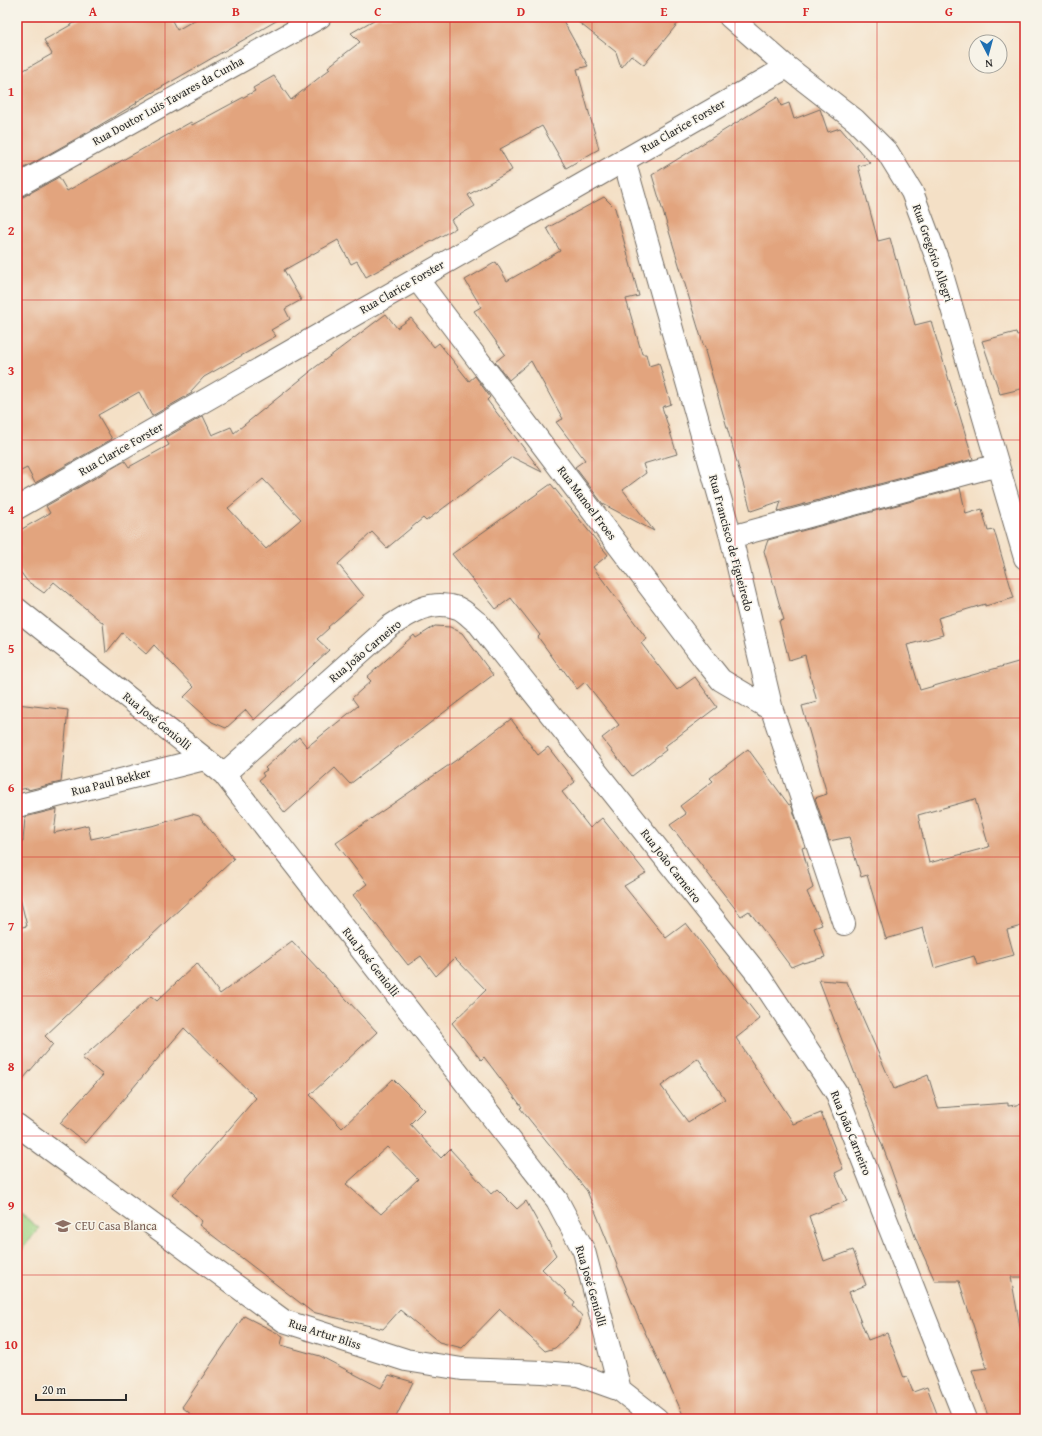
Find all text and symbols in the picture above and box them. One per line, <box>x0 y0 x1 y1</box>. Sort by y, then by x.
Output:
text: A <box>89 2 98 21</box>
text: B <box>232 2 240 21</box>
text: C <box>374 2 382 21</box>
text: D <box>517 2 525 21</box>
text: E <box>661 2 668 21</box>
text: F <box>803 2 810 21</box>
text: G <box>945 2 953 21</box>
north arrow <box>968 34 1008 74</box>
street label: Rua Doutor Luis Tavares da Cunha <box>89 52 247 149</box>
text: N <box>984 56 994 72</box>
text: 1 <box>8 82 14 101</box>
street label: Rua Clarice Forster <box>637 94 728 157</box>
street label: Rua Gregório Allegri <box>909 202 958 305</box>
text: 2 <box>8 221 15 240</box>
street label: Rua Clarice Forster <box>356 255 447 318</box>
text: 3 <box>8 361 14 380</box>
street label: Rua Clarice Forster <box>75 417 166 480</box>
street label: Rua Manoel Froes <box>554 462 621 543</box>
street label: Rua Francisco de Figueiredo <box>705 473 758 613</box>
text: 4 <box>8 500 15 519</box>
street label: Rua João Carneiro <box>325 615 405 686</box>
text: 5 <box>8 639 15 658</box>
street label: Rua José Geniolli <box>119 688 196 754</box>
street label: Rua Paul Bekker <box>69 763 152 800</box>
text: 6 <box>8 778 15 797</box>
street label: Rua João Carneiro <box>637 825 706 906</box>
text: 7 <box>8 917 15 936</box>
street label: Rua José Geniolli <box>339 923 404 1000</box>
text: 8 <box>8 1057 15 1076</box>
street label: Rua João Carneiro <box>827 1088 876 1178</box>
text: 9 <box>8 1196 15 1215</box>
school or university icon: CEU Casa Blanca <box>54 1217 72 1235</box>
place label: CEU Casa Blanca <box>75 1217 157 1234</box>
street label: Rua José Geniolli <box>572 1243 611 1329</box>
street label: Rua Artur Bliss <box>287 1314 364 1353</box>
text: 10 <box>4 1335 18 1354</box>
scale bar <box>36 1376 126 1402</box>
text: 20 m <box>42 1381 66 1398</box>

